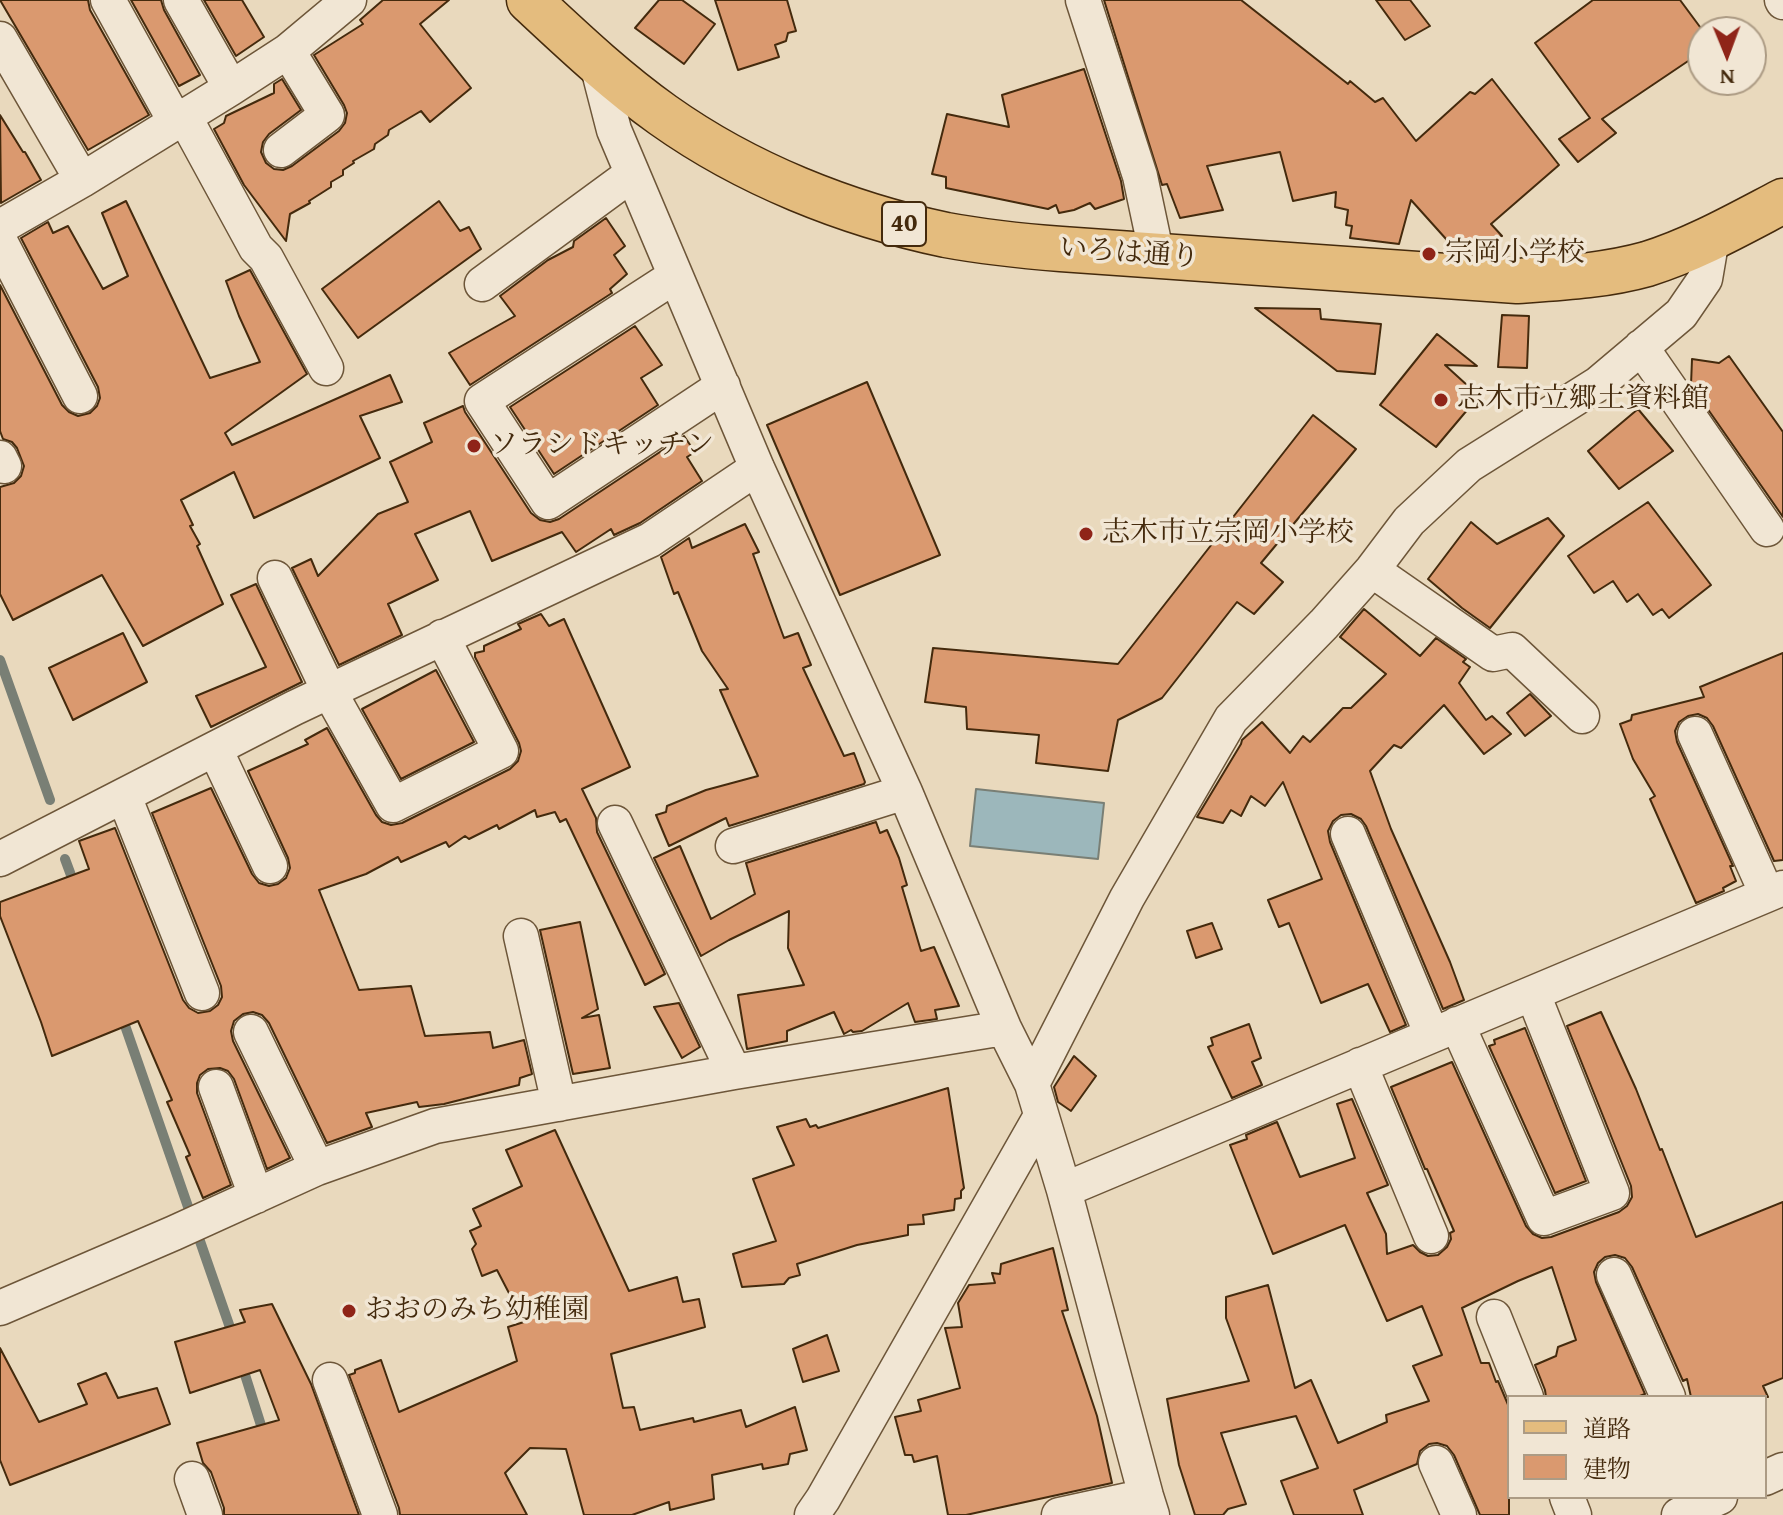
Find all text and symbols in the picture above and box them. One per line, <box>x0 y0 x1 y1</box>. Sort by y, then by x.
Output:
north arrow <box>1687 16 1767 96</box>
text: N <box>1720 62 1735 94</box>
road number: 40 <box>882 202 926 246</box>
street label: いろは通り <box>1058 232 1200 276</box>
place label: 宗岡小学校 <box>1445 237 1585 271</box>
marker: 宗岡小学校 <box>1420 245 1438 263</box>
place label: 志木市立郷土資料館 <box>1457 383 1709 417</box>
marker: 志木市立郷土資料館 <box>1432 391 1450 409</box>
place label: ソラシドキッチン <box>490 429 714 463</box>
marker: ソラシドキッチン <box>465 437 483 455</box>
place label: 志木市立宗岡小学校 <box>1102 517 1354 551</box>
marker: 志木市立宗岡小学校 <box>1077 525 1095 543</box>
place label: おおのみち幼稚園 <box>365 1294 589 1328</box>
marker: おおのみち幼稚園 <box>340 1302 358 1320</box>
legend <box>1507 1395 1767 1499</box>
text: 道路 <box>1583 1411 1631 1446</box>
text: 建物 <box>1583 1451 1631 1486</box>

